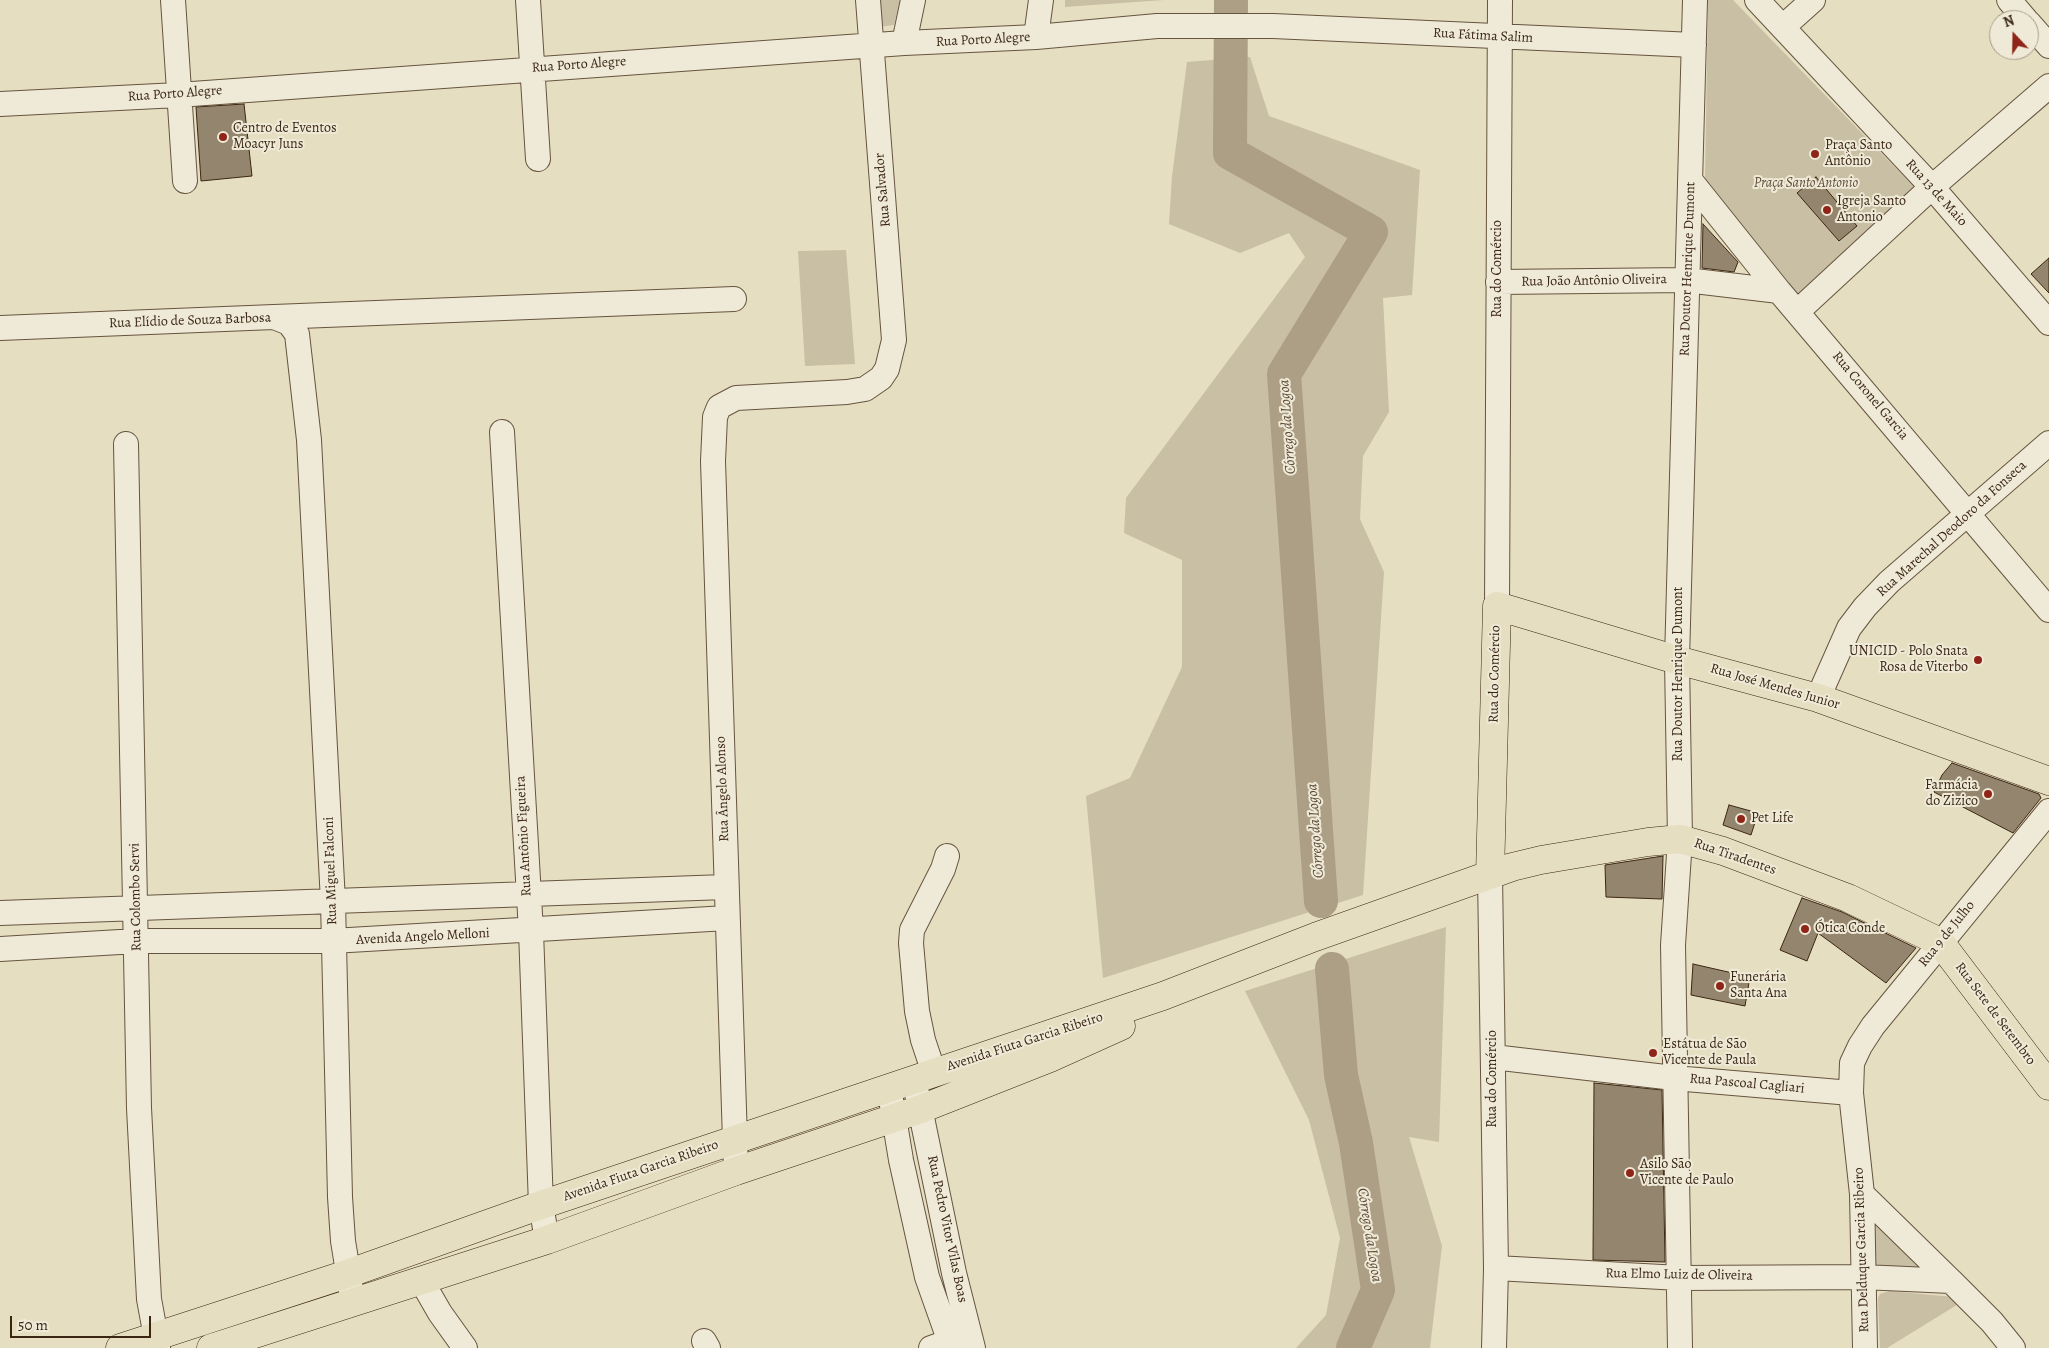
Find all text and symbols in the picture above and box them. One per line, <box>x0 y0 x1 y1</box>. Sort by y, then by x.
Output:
north arrow <box>1989 10 2039 60</box>
text: N <box>2001 11 2017 32</box>
street label: Rua Fátima Salim <box>1432 25 1534 47</box>
street label: Rua Porto Alegre <box>935 29 1031 51</box>
street label: Rua Porto Alegre <box>531 53 627 77</box>
street label: Rua Porto Alegre <box>127 82 223 106</box>
place label: Centro de Eventos Moacyr Juns <box>233 121 337 154</box>
marker: Centro de Eventos Moacyr Juns <box>217 131 229 143</box>
place label: Praça Santo Antônio <box>1825 138 1892 170</box>
marker: Praça Santo Antônio <box>1809 148 1821 160</box>
street label: Rua Salvador <box>871 152 895 228</box>
street label: Rua 13 de Maio <box>1902 156 1970 230</box>
park label: Praça Santo Antonio <box>1754 176 1858 192</box>
street label: Rua Doutor Henrique Dumont <box>1677 181 1699 357</box>
place label: Igreja Santo Antonio <box>1837 194 1906 226</box>
marker: Igreja Santo Antonio <box>1821 204 1833 216</box>
street label: Rua do Comércio <box>1490 220 1506 318</box>
street label: Rua João Antônio Oliveira <box>1521 271 1667 291</box>
street label: Rua Elídio de Souza Barbosa <box>109 310 271 332</box>
street label: Rua Coronel Garcia <box>1828 348 1912 444</box>
water label: Córrego da Logoa <box>1276 379 1300 475</box>
street label: Rua Marechal Deodoro da Fonseca <box>1874 457 2030 601</box>
street label: Rua Doutor Henrique Dumont <box>1671 587 1687 761</box>
street label: Rua do Comércio <box>1486 625 1504 723</box>
place label: UNICID - Polo Snata Rosa de Viterbo <box>1849 644 1968 676</box>
marker: UNICID - Polo Snata Rosa de Viterbo <box>1972 654 1984 666</box>
street label: Rua José Mendes Junior <box>1708 660 1842 714</box>
street label: Rua Ângelo Alonso <box>713 736 733 842</box>
street label: Rua Antônio Figueira <box>512 775 536 897</box>
place label: Farmácia do Zizico <box>1925 778 1978 810</box>
water label: Córrego da Logoa <box>1304 783 1328 879</box>
marker: Farmácia do Zizico <box>1982 788 1994 800</box>
place label: Pet Life <box>1751 811 1793 827</box>
marker: Pet Life <box>1735 813 1747 825</box>
street label: Rua Miguel Falconi <box>321 816 341 926</box>
street label: Rua Tiradentes <box>1692 835 1778 879</box>
street label: Rua Colombo Servi <box>127 843 145 951</box>
street label: Rua 9 de Julho <box>1915 898 1979 970</box>
place label: Ótica Conde <box>1815 921 1885 937</box>
marker: Ótica Conde <box>1799 923 1811 935</box>
street label: Avenida Angelo Melloni <box>356 925 490 949</box>
street label: Rua Sete de Setembro <box>1951 959 2039 1069</box>
place label: Funerária Santa Ana <box>1730 970 1787 1002</box>
marker: Funerária Santa Ana <box>1714 980 1726 992</box>
street label: Avenida Fiuta Garcia Ribeiro <box>945 1009 1105 1075</box>
street label: Rua do Comércio <box>1485 1030 1501 1128</box>
place label: Estátua de São Vicente de Paula <box>1663 1037 1756 1070</box>
marker: Estátua de São Vicente de Paula <box>1647 1047 1659 1059</box>
street label: Rua Pascoal Cagliari <box>1689 1071 1805 1097</box>
street label: Avenida Fiuta Garcia Ribeiro <box>561 1137 721 1205</box>
street label: Rua Pedro Vitor Vilas Boas <box>923 1154 971 1304</box>
place label: Asilo São Vicente de Paulo <box>1640 1157 1734 1190</box>
marker: Asilo São Vicente de Paulo <box>1624 1167 1636 1179</box>
street label: Rua Delduque Garcia Ribeiro <box>1851 1167 1873 1333</box>
water label: Córrego da Logoa <box>1353 1187 1385 1283</box>
street label: Rua Elmo Luiz de Oliveira <box>1605 1265 1753 1285</box>
scale bar <box>12 1306 154 1338</box>
text: 50 m <box>18 1315 48 1335</box>

